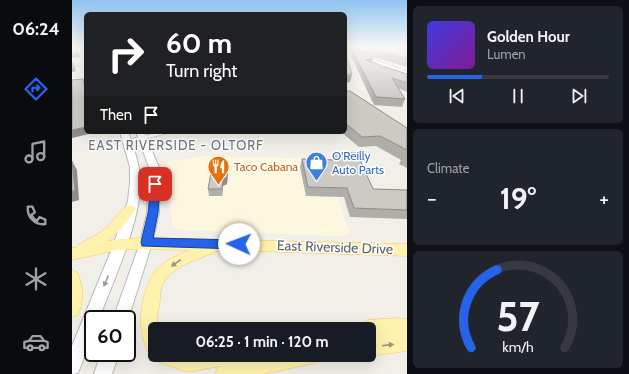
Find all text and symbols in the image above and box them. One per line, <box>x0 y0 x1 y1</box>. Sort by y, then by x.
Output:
text: 06:24 <box>12 18 60 40</box>
text: 60 m <box>166 26 232 60</box>
icon: right <box>100 28 152 80</box>
text: Golden Hour <box>487 28 570 46</box>
text: Lumen <box>487 46 526 62</box>
text: Turn right <box>166 60 237 82</box>
icon: directions <box>22 75 50 103</box>
icon: previous <box>446 85 468 107</box>
icon: pause <box>507 85 529 107</box>
icon: next <box>568 85 590 107</box>
icon: arrive <box>140 104 162 126</box>
text: Then <box>100 106 132 124</box>
district label: EAST RIVERSIDE - OLTORF <box>88 137 264 153</box>
icon: music <box>22 138 50 166</box>
place label: O'Reilly Auto Parts <box>332 148 384 177</box>
shop icon: O'Reilly Auto Parts <box>303 149 329 182</box>
restaurant icon: Taco Cabana <box>205 153 231 186</box>
place label: Taco Cabana <box>234 159 298 174</box>
text: Climate <box>427 160 469 176</box>
pin <box>138 167 172 201</box>
icon: arrive <box>144 173 166 195</box>
text: 19° <box>500 180 536 217</box>
text: − <box>427 185 437 212</box>
text: + <box>599 185 609 212</box>
icon: phone <box>22 202 50 230</box>
position arrow <box>218 223 260 265</box>
street label: East Riverside Drive <box>277 236 393 258</box>
one-way arrow <box>171 259 181 267</box>
icon: climate <box>22 265 50 293</box>
one-way arrow <box>103 275 109 287</box>
text: 57 <box>496 290 540 340</box>
speed limit sign: 60 <box>84 310 136 362</box>
icon: car <box>22 328 50 356</box>
text: 06:25 · 1 min · 120 m <box>195 333 329 351</box>
text: km/h <box>502 337 534 355</box>
one-way arrow <box>382 342 394 348</box>

